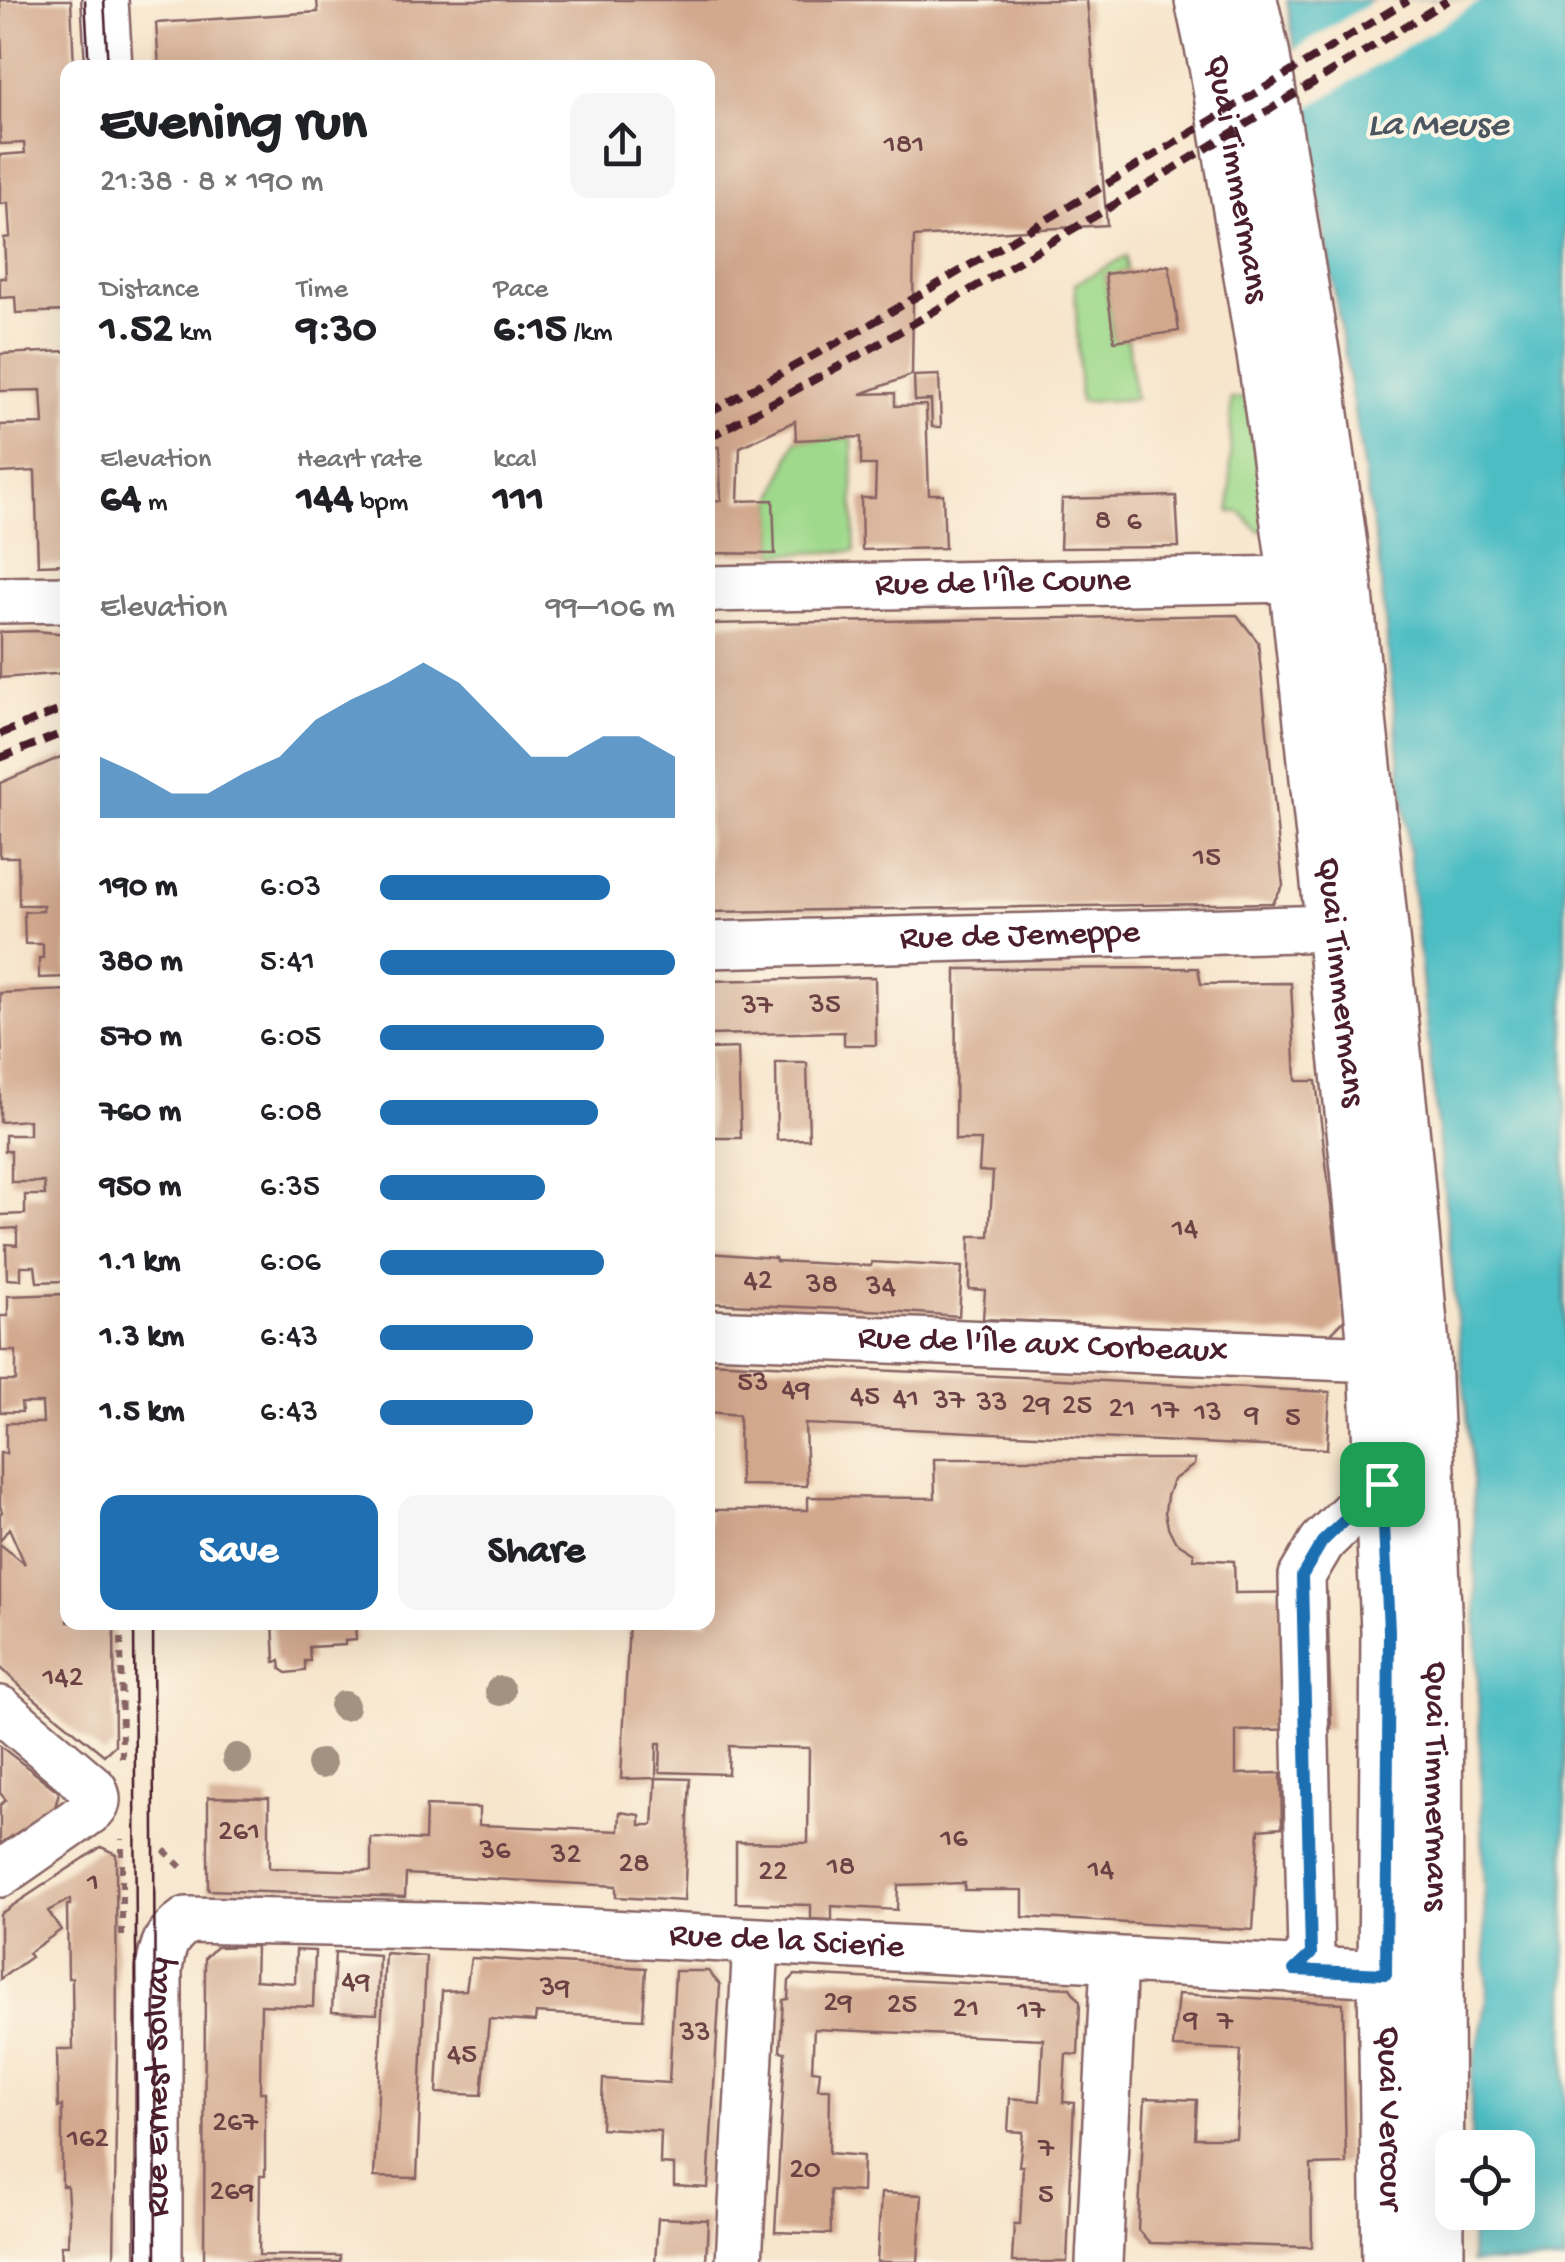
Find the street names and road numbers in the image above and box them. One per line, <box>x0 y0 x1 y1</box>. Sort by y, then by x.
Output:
street label: Quai Timmermans <box>1195 51 1277 307</box>
street label: Rue de l'Île Coune <box>875 561 1132 607</box>
street label: Quai Timmermans <box>1306 855 1373 1110</box>
street label: Rue de Jemeppe <box>899 913 1141 960</box>
street label: Rue de l'Île aux Corbeaux <box>857 1318 1228 1374</box>
street label: Quai Timmermans <box>1414 1661 1455 1912</box>
street label: Rue de la Scierie <box>668 1916 906 1969</box>
street label: Rue Ernest Solvay <box>138 1954 181 2217</box>
street label: Quai Vercour <box>1366 2026 1410 2213</box>

